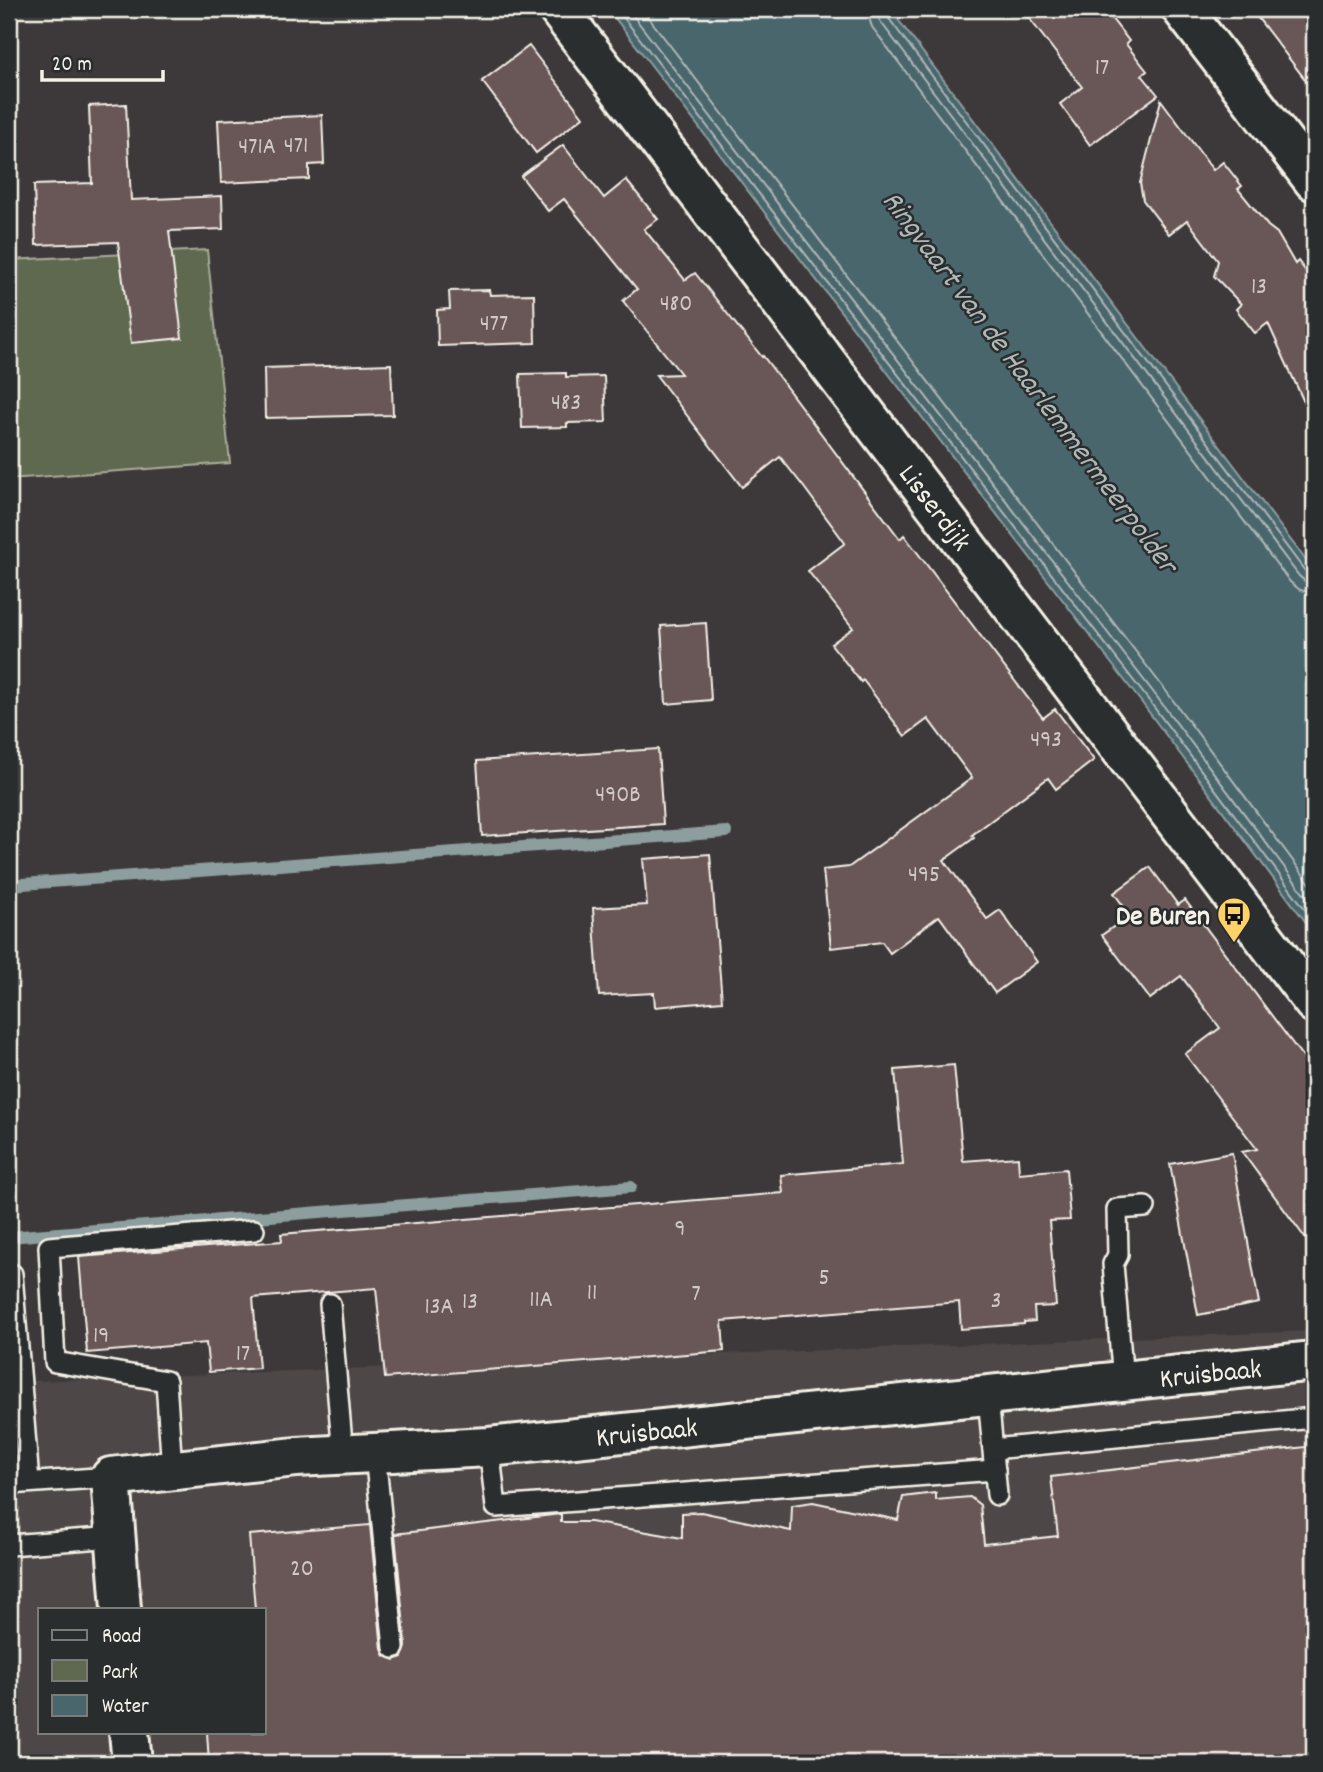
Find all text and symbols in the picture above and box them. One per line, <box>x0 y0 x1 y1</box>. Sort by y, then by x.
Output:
scale bar <box>42 38 163 82</box>
text: 20 m <box>52 51 92 81</box>
house number: 17 <box>1095 52 1109 86</box>
house number: 471 <box>284 130 308 164</box>
house number: 471A <box>238 131 276 165</box>
water label: Ringvaart van de Haarlemmermeerpolder <box>869 183 1188 586</box>
house number: 13 <box>1251 271 1267 305</box>
house number: 480 <box>660 288 692 322</box>
house number: 477 <box>480 308 508 342</box>
house number: 483 <box>551 387 581 421</box>
street label: Lisserdijk <box>886 458 979 561</box>
house number: 493 <box>1030 724 1062 758</box>
house number: 490B <box>595 779 641 813</box>
house number: 495 <box>908 859 940 893</box>
bus stop icon: De Buren <box>1215 895 1253 944</box>
place label: De Buren <box>1116 899 1210 939</box>
house number: 9 <box>675 1213 686 1247</box>
house number: 5 <box>818 1262 830 1296</box>
house number: 11 <box>587 1277 597 1311</box>
house number: 7 <box>691 1278 701 1312</box>
house number: 11A <box>529 1284 553 1318</box>
house number: 3 <box>991 1285 1001 1319</box>
house number: 13 <box>462 1286 478 1320</box>
house number: 13A <box>424 1291 454 1325</box>
house number: 19 <box>93 1320 109 1354</box>
house number: 17 <box>236 1338 250 1372</box>
street label: Kruisbaak <box>1158 1352 1264 1402</box>
street label: Kruisbaak <box>594 1410 700 1461</box>
house number: 20 <box>290 1553 314 1587</box>
legend <box>38 1608 266 1734</box>
text: Road <box>102 1623 141 1653</box>
text: Park <box>102 1659 138 1689</box>
text: Water <box>102 1693 149 1723</box>

